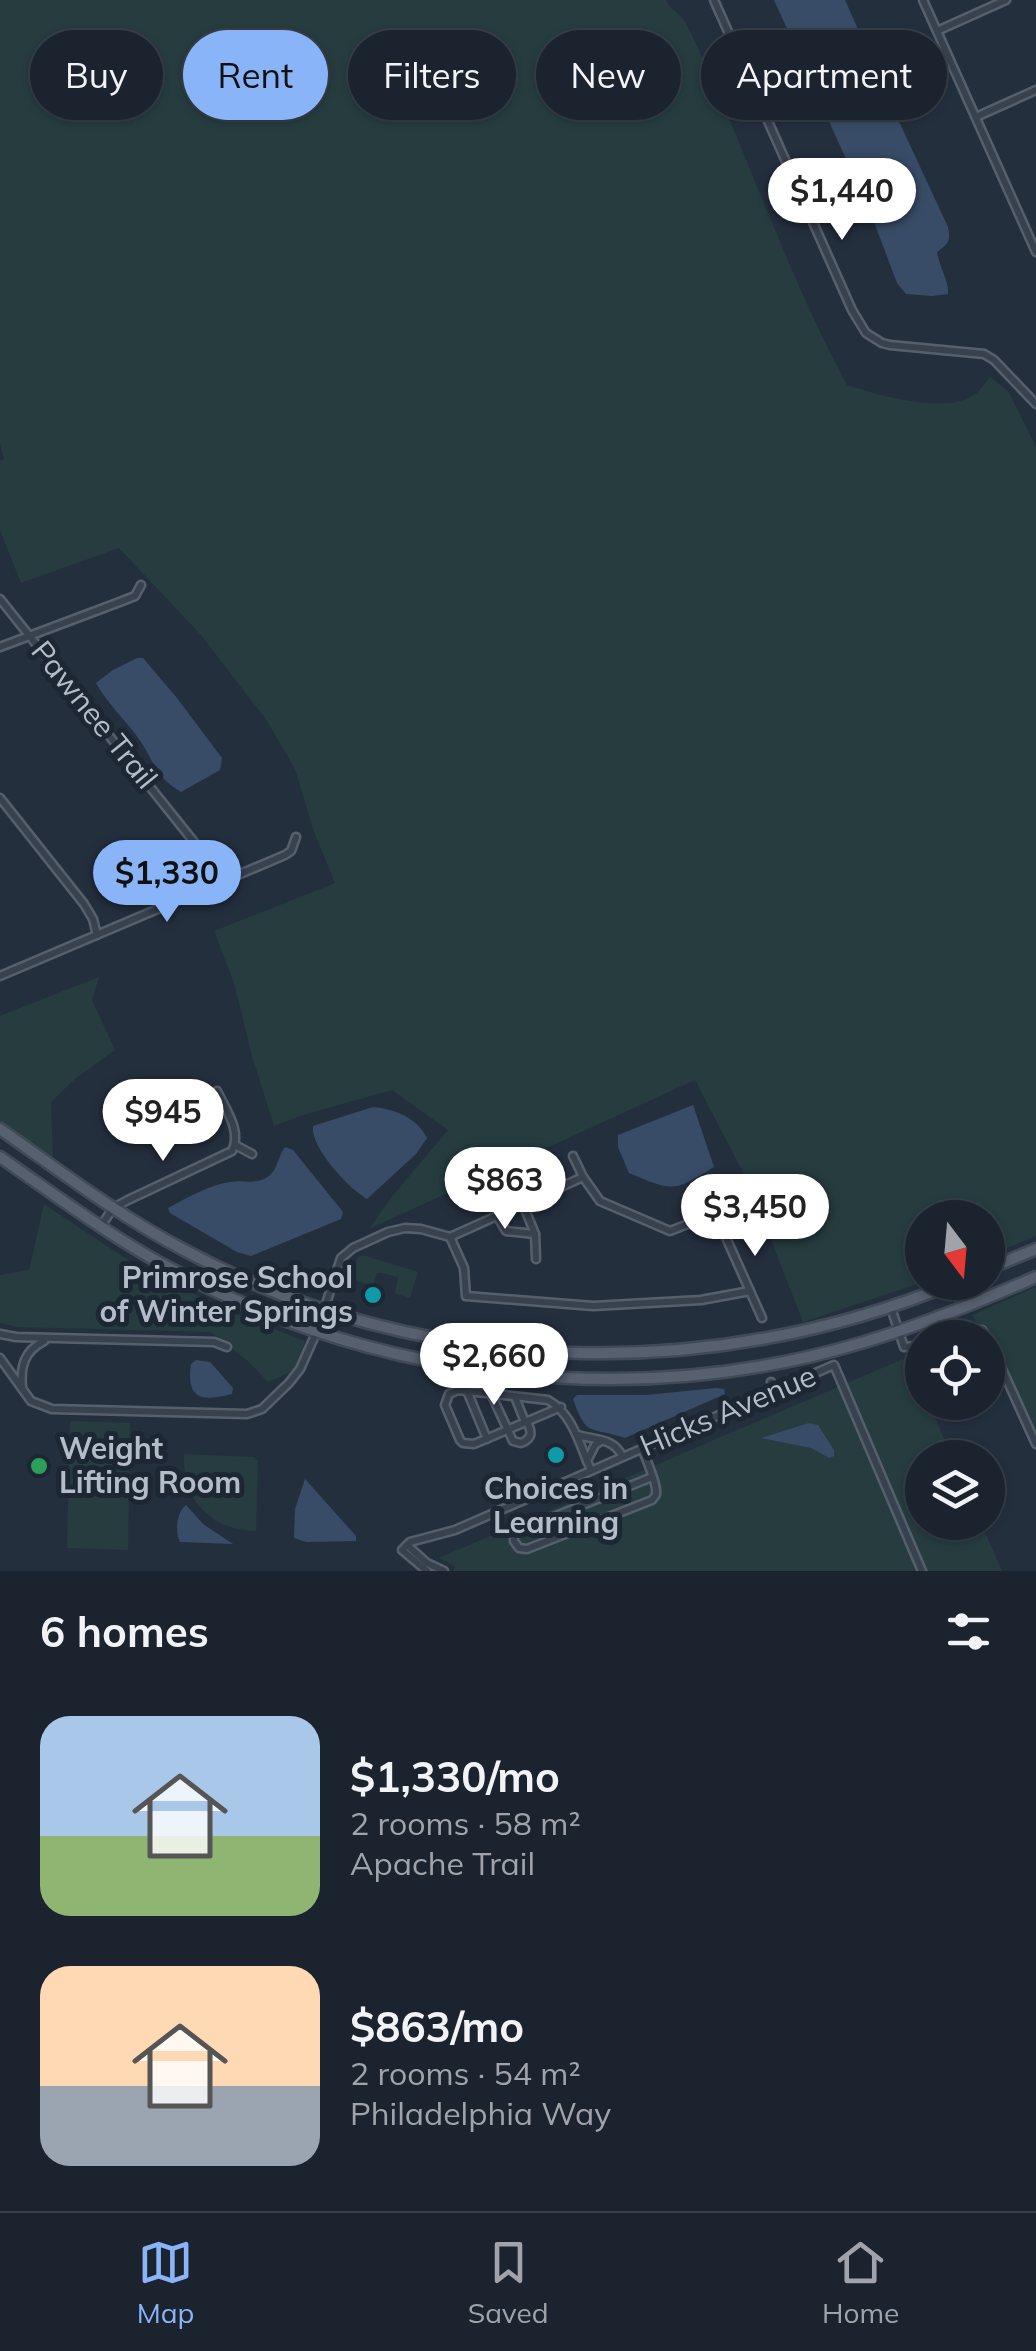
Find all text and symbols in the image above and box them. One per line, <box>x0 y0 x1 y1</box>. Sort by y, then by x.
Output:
chip: Buy <box>30 30 163 120</box>
chip: Rent <box>183 30 328 120</box>
chip: Filters <box>348 30 516 120</box>
chip: New <box>536 30 681 120</box>
chip: Apartment <box>701 30 947 120</box>
pin: $1,440 <box>761 158 923 243</box>
text: $1,440 <box>790 170 894 210</box>
street label: Pawnee Trail <box>23 633 166 796</box>
pin: $1,330 <box>86 840 248 925</box>
text: $1,330 <box>115 852 219 892</box>
pin: $945 <box>104 1079 222 1164</box>
text: $945 <box>125 1091 201 1131</box>
pin: $863 <box>446 1147 564 1232</box>
text: $863 <box>467 1159 543 1199</box>
pin: $3,450 <box>674 1174 836 1259</box>
text: $3,450 <box>703 1186 807 1226</box>
north arrow <box>905 1200 1005 1300</box>
map controls <box>905 1200 1005 1540</box>
place label: Primrose School of Winter Springs <box>100 1258 353 1330</box>
marker: Primrose School of Winter Springs <box>362 1284 384 1306</box>
button: locate <box>905 1320 1005 1420</box>
pin: $2,660 <box>413 1323 575 1408</box>
text: $2,660 <box>442 1335 546 1375</box>
street label: Hicks Avenue <box>634 1356 821 1464</box>
place label: Weight Lifting Room <box>59 1429 241 1501</box>
button: layers <box>905 1440 1005 1540</box>
marker: Choices in Learning <box>545 1444 567 1466</box>
marker: Weight Lifting Room <box>28 1455 50 1477</box>
place label: Choices in Learning <box>484 1469 628 1541</box>
icon: filters <box>941 1604 996 1659</box>
text: 6 homes <box>40 1605 209 1658</box>
text: $1,330/mo <box>350 1750 560 1803</box>
icon: home <box>120 1756 240 1876</box>
text: 2 rooms · 58 m² <box>350 1803 581 1843</box>
text: Apache Trail <box>350 1843 535 1883</box>
text: $863/mo <box>350 2000 524 2053</box>
icon: home <box>120 2006 240 2126</box>
text: 2 rooms · 54 m² <box>350 2053 581 2093</box>
text: Philadelphia Way <box>350 2093 611 2133</box>
tab: Map <box>137 2235 194 2330</box>
tab: Saved <box>468 2235 549 2330</box>
tab: Home <box>822 2235 899 2330</box>

